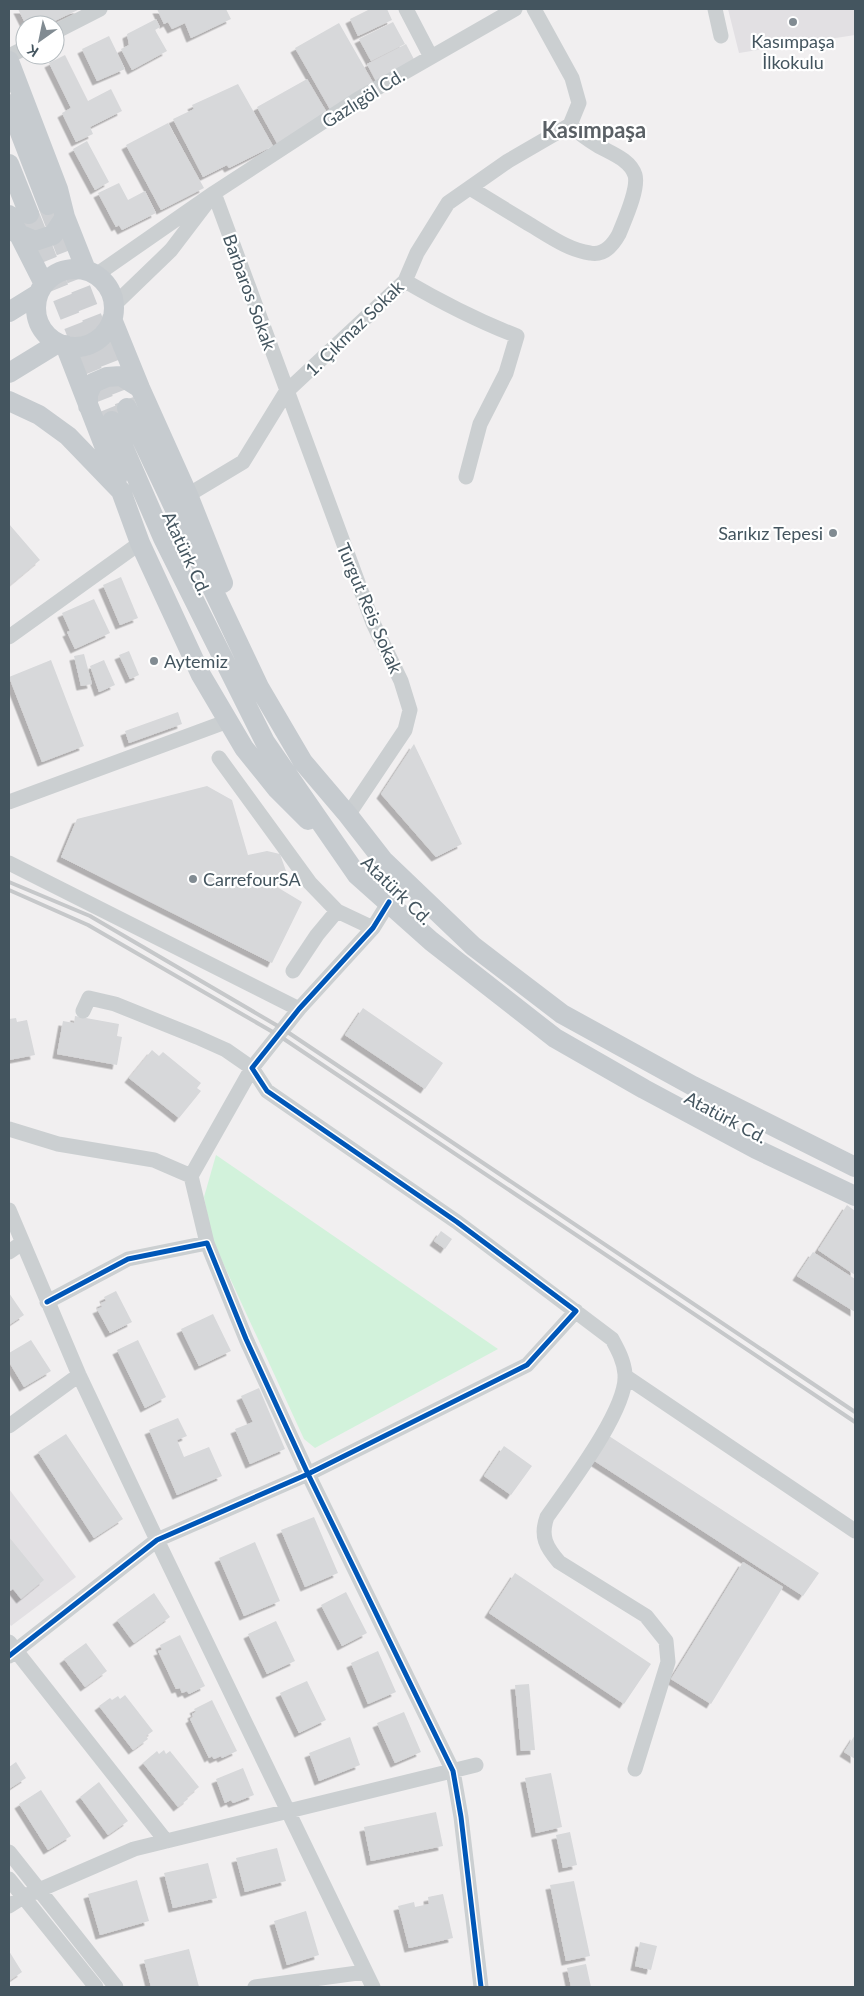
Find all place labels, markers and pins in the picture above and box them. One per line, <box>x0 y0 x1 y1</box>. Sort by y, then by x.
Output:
marker: Kasımpaşa İlkokulu <box>787 16 799 28</box>
place label: Kasımpaşa İlkokulu <box>751 30 835 73</box>
place label: Sarıkız Tepesi <box>718 522 823 544</box>
marker: Sarıkız Tepesi <box>827 527 839 539</box>
place label: Aytemiz <box>164 650 228 672</box>
marker: Aytemiz <box>148 655 160 667</box>
place label: CarrefourSA <box>203 868 301 890</box>
marker: CarrefourSA <box>187 873 199 885</box>

